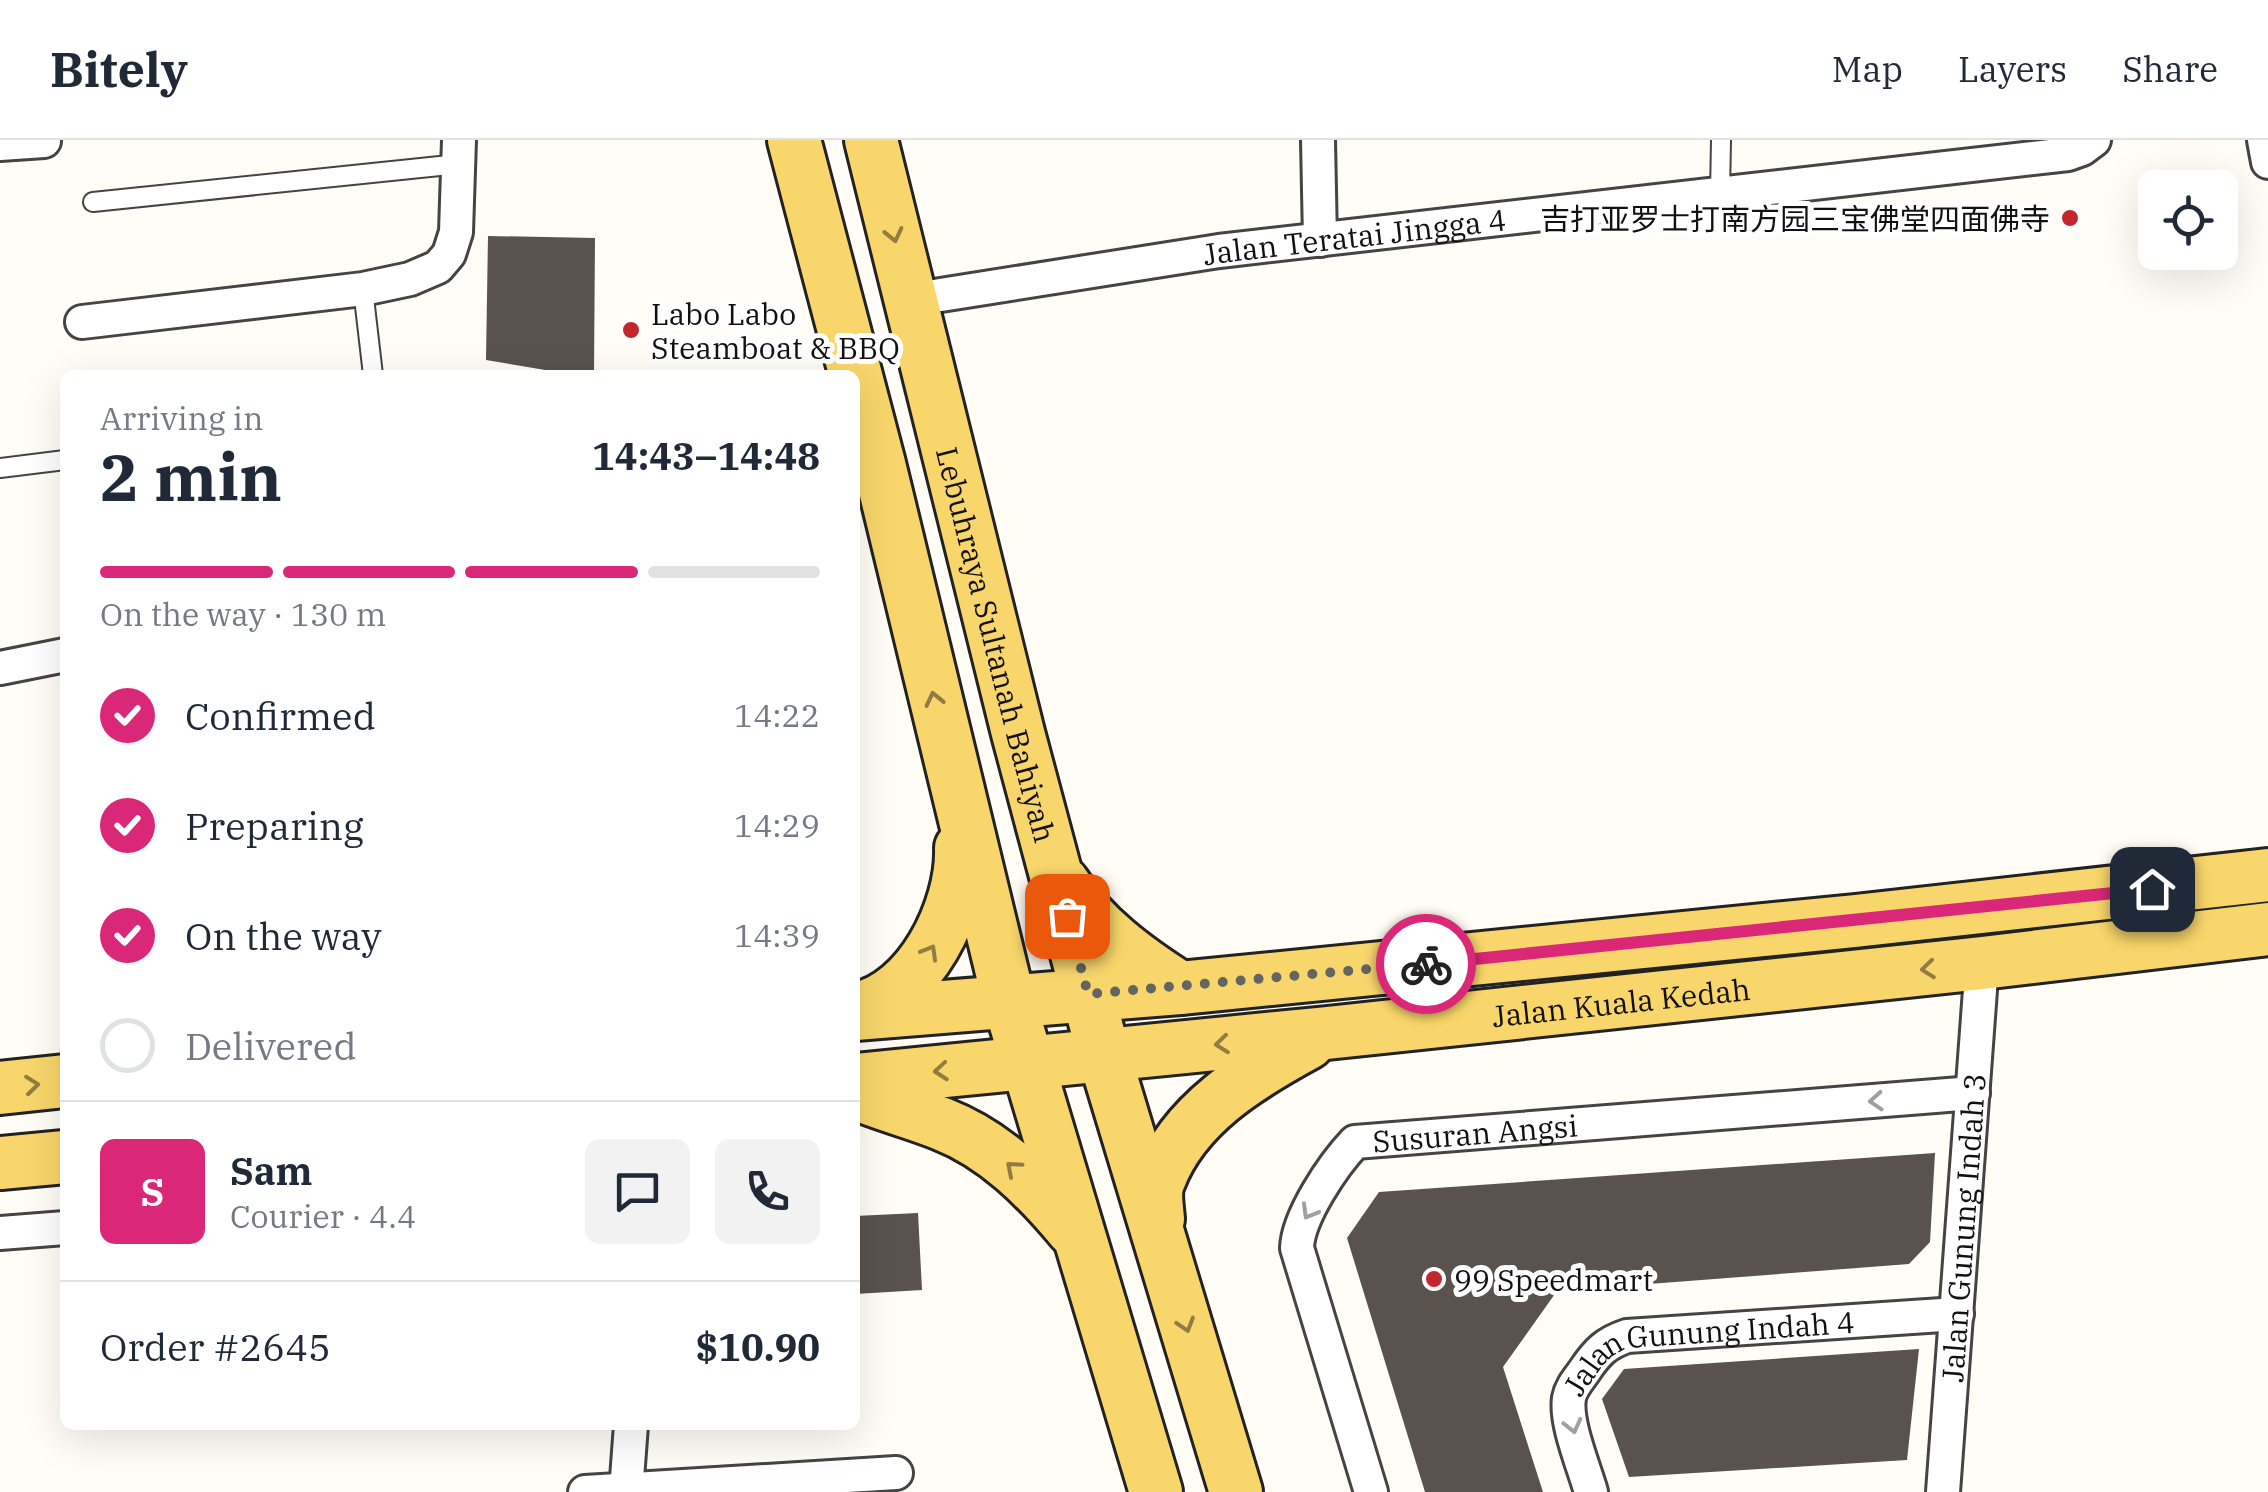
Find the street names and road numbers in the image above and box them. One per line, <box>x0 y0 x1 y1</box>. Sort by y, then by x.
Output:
street label: Jalan Teratai Jingga 4 <box>1200 199 1508 273</box>
street label: Lebuhraya Sultanah Bahiyah <box>928 443 1066 847</box>
street label: Jalan Kuala Kedah <box>1490 968 1752 1035</box>
street label: Jalan Gunung Indah 3 <box>1932 1072 1993 1384</box>
street label: Susuran Angsi <box>1371 1105 1579 1160</box>
street label: Jalan Gunung Indah 4 <box>1553 1301 1856 1402</box>

